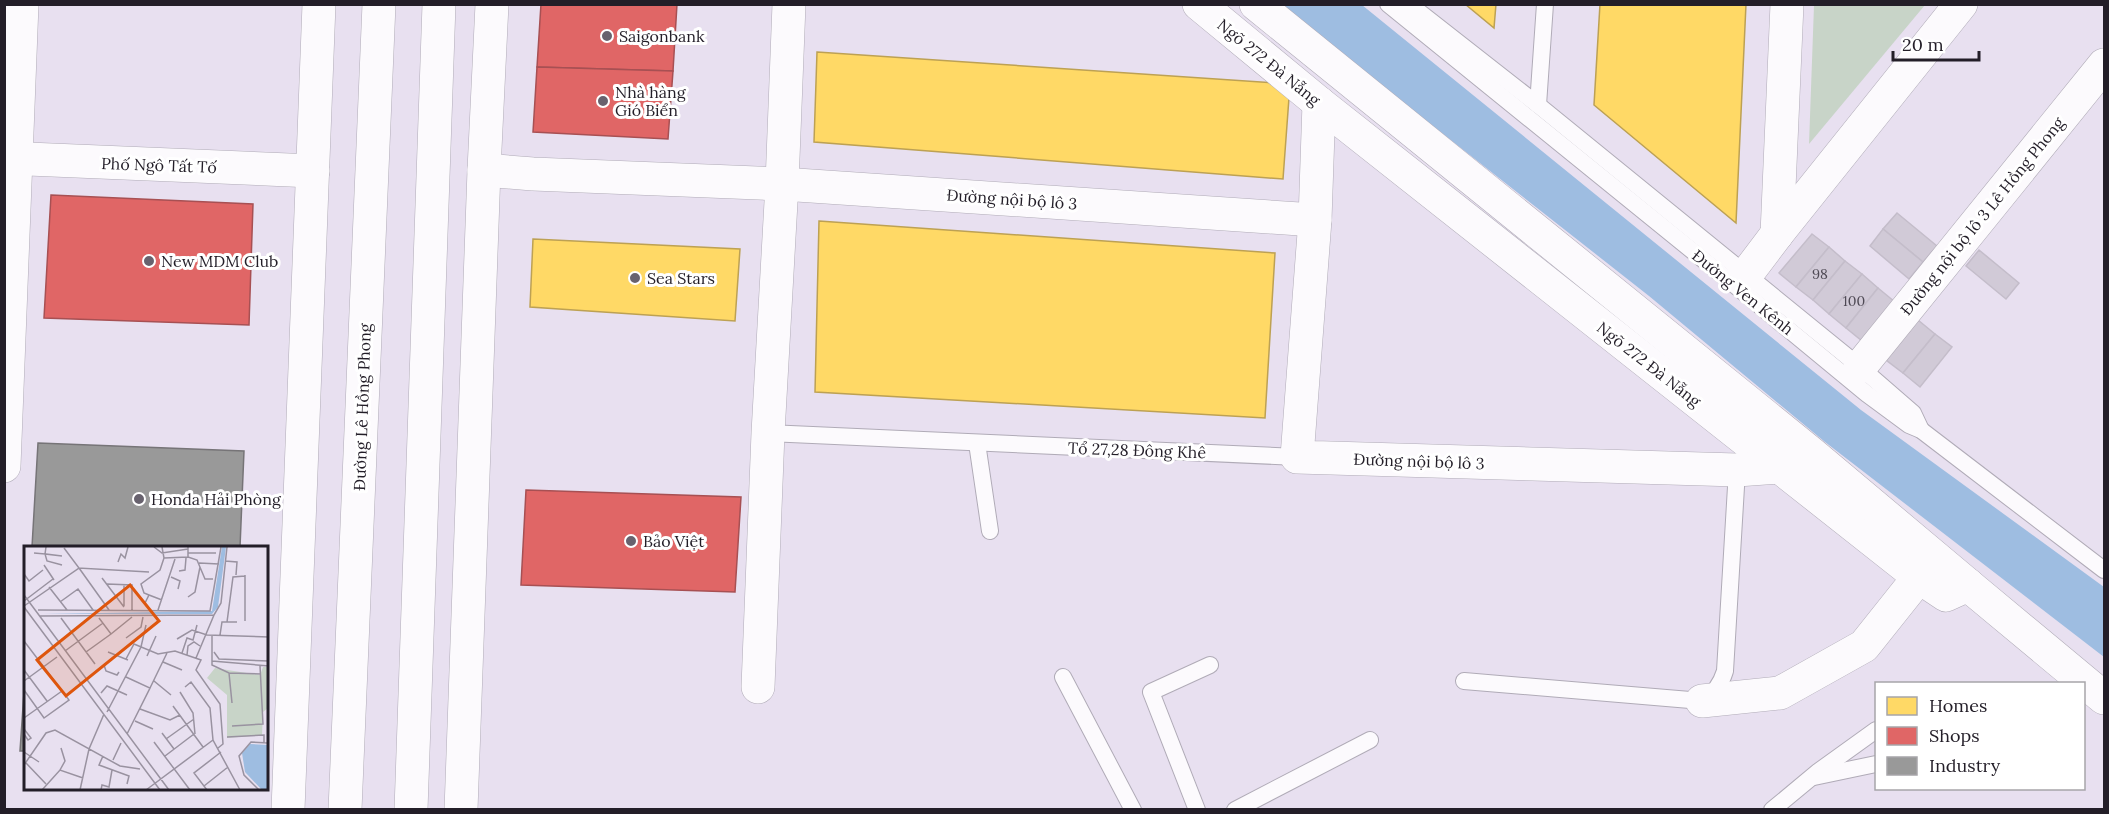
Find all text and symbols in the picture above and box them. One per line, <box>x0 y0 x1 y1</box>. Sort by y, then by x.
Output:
street label: Ngõ 272 Đà Nẵng <box>1214 14 1325 110</box>
scale bar <box>1893 24 1978 62</box>
place label: Saigonbank <box>619 26 705 46</box>
marker: Saigonbank <box>600 29 614 43</box>
text: 20 m <box>1902 33 1944 56</box>
place label: Nhà hàng Gió Biển <box>615 82 687 120</box>
marker: Nhà hàng Gió Biển <box>596 94 610 108</box>
street label: Đường nội bộ lô 3 Lê Hồng Phong <box>1896 112 2069 319</box>
street label: Phố Ngô Tất Tố <box>101 153 218 177</box>
street label: Đường nội bộ lô 3 <box>946 184 1078 214</box>
street label: Đường Ven Kênh <box>1688 245 1798 339</box>
place label: New MDM Club <box>161 251 278 271</box>
marker: New MDM Club <box>142 254 156 268</box>
house number: 98 <box>1812 265 1828 283</box>
place label: Sea Stars <box>647 268 715 288</box>
marker: Sea Stars <box>628 271 642 285</box>
house number: 100 <box>1843 292 1865 310</box>
street label: Ngõ 272 Đà Nẵng <box>1593 317 1706 412</box>
street label: Đường Lê Hồng Phong <box>349 322 375 491</box>
street label: Tổ 27,28 Đông Khê <box>1068 438 1207 462</box>
street label: Đường nội bộ lô 3 <box>1353 449 1485 473</box>
place label: Honda Hải Phòng <box>151 489 282 509</box>
marker: Honda Hải Phòng <box>132 492 146 506</box>
place label: Bảo Việt <box>643 531 705 551</box>
marker: Bảo Việt <box>624 534 638 548</box>
inset map <box>24 546 268 790</box>
legend <box>1875 682 2085 790</box>
text: Homes <box>1929 694 1987 717</box>
text: Shops <box>1929 724 1980 747</box>
text: Industry <box>1929 754 2001 777</box>

